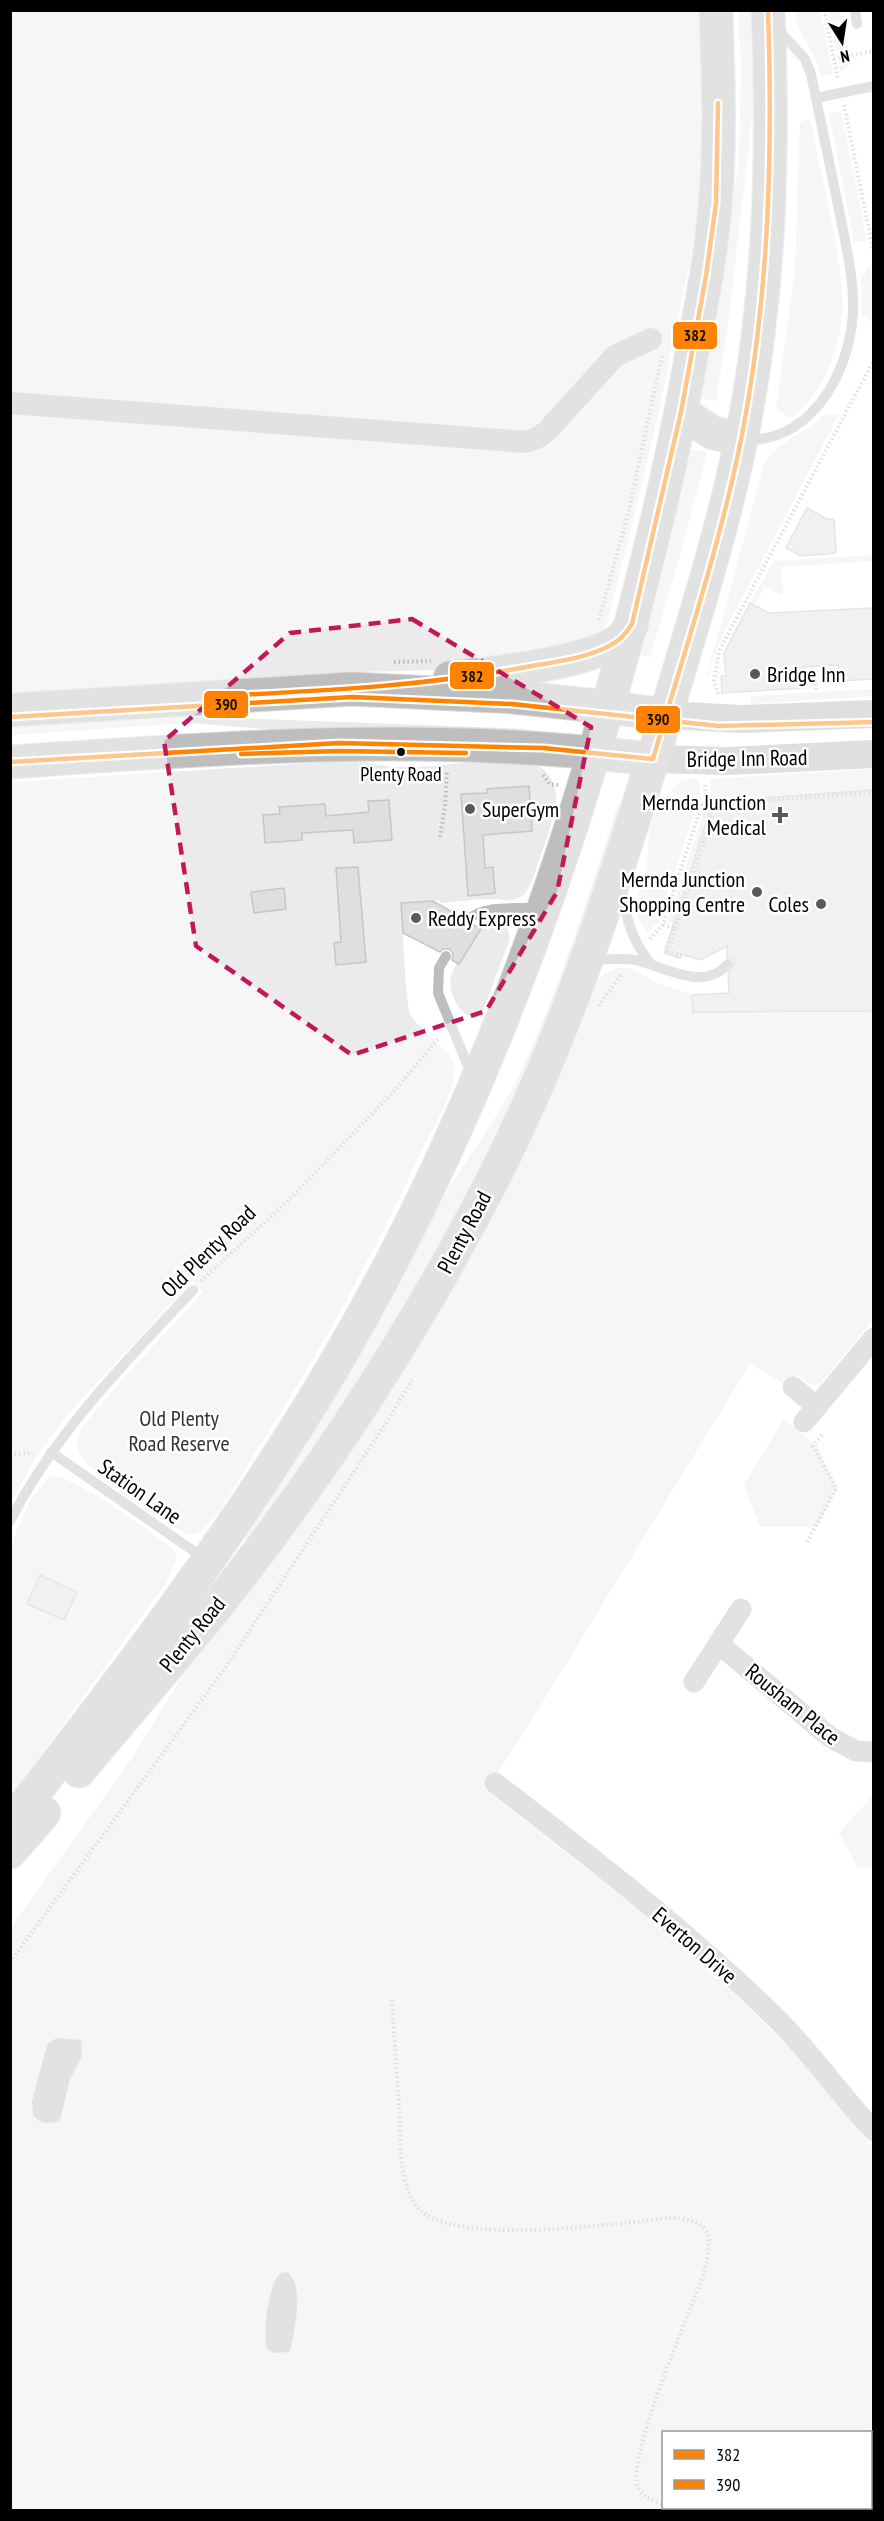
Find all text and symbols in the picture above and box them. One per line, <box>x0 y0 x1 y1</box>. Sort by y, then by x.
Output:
north arrow <box>812 12 872 72</box>
text: N <box>839 46 851 67</box>
line badge: 382 <box>672 321 718 350</box>
text: 382 <box>684 325 706 345</box>
place label: Bridge Inn <box>767 660 845 688</box>
line badge: 382 <box>449 661 495 690</box>
text: 382 <box>461 666 483 686</box>
marker: Bridge Inn <box>748 667 762 681</box>
line badge: 390 <box>203 690 249 719</box>
text: 390 <box>215 694 238 714</box>
line badge: 390 <box>635 705 681 734</box>
text: 390 <box>647 709 670 729</box>
street label: Bridge Inn Road <box>686 743 808 773</box>
marker: Plenty Road <box>395 746 407 758</box>
place label: Plenty Road <box>360 761 442 787</box>
place label: Mernda Junction Medical <box>642 788 767 841</box>
place label: SuperGym <box>482 795 559 823</box>
marker: SuperGym <box>463 802 477 816</box>
marker: Mernda Junction Medical <box>771 806 789 824</box>
place label: Mernda Junction Shopping Centre <box>619 865 745 918</box>
marker: Mernda Junction Shopping Centre <box>750 885 764 899</box>
place label: Coles <box>768 890 809 918</box>
marker: Coles <box>814 897 828 911</box>
place label: Reddy Express <box>428 904 536 932</box>
marker: Reddy Express <box>409 911 423 925</box>
street label: Plenty Road <box>431 1186 497 1278</box>
street label: Old Plenty Road <box>155 1199 261 1303</box>
park label: Old Plenty Road Reserve <box>128 1404 230 1457</box>
street label: Station Lane <box>93 1452 187 1530</box>
street label: Plenty Road <box>153 1590 231 1678</box>
street label: Rousham Place <box>740 1657 846 1751</box>
street label: Everton Drive <box>647 1901 743 1989</box>
legend <box>662 2431 872 2509</box>
text: 382 <box>716 2443 740 2466</box>
text: 390 <box>716 2473 740 2496</box>

